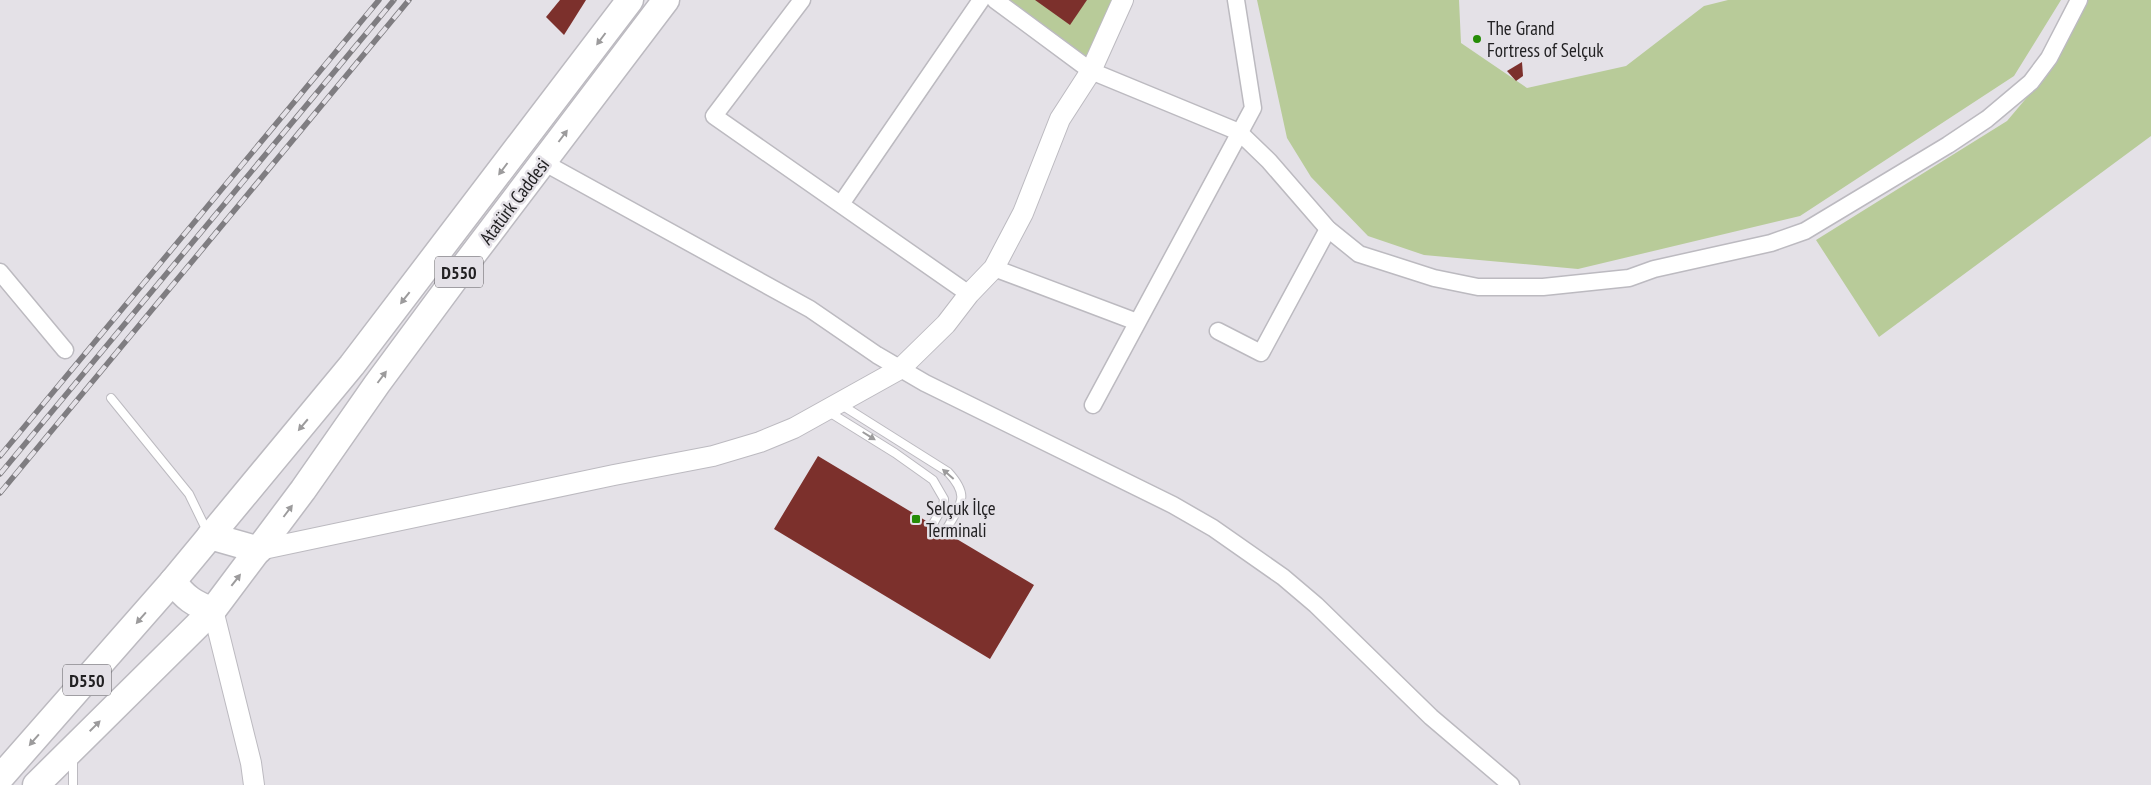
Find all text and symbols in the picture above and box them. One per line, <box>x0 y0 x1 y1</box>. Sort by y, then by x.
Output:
place label: The Grand Fortress of Selçuk <box>1487 16 1604 62</box>
one-way arrow <box>596 32 606 46</box>
marker: The Grand Fortress of Selçuk <box>1471 33 1483 45</box>
one-way arrow <box>558 130 569 143</box>
street label: Atatürk Caddesi <box>474 153 554 249</box>
one-way arrow <box>498 162 508 176</box>
road number: D550 <box>435 256 483 288</box>
one-way arrow <box>399 291 410 304</box>
one-way arrow <box>376 371 387 384</box>
one-way arrow <box>297 418 309 430</box>
one-way arrow <box>862 432 876 441</box>
one-way arrow <box>942 469 955 480</box>
place label: Selçuk İlçe Terminali <box>926 496 996 542</box>
one-way arrow <box>283 505 294 518</box>
marker: Selçuk İlçe Terminali <box>910 513 922 525</box>
one-way arrow <box>231 573 241 587</box>
one-way arrow <box>135 611 147 623</box>
road number: D550 <box>63 664 111 696</box>
one-way arrow <box>89 720 101 732</box>
one-way arrow <box>28 733 40 745</box>

